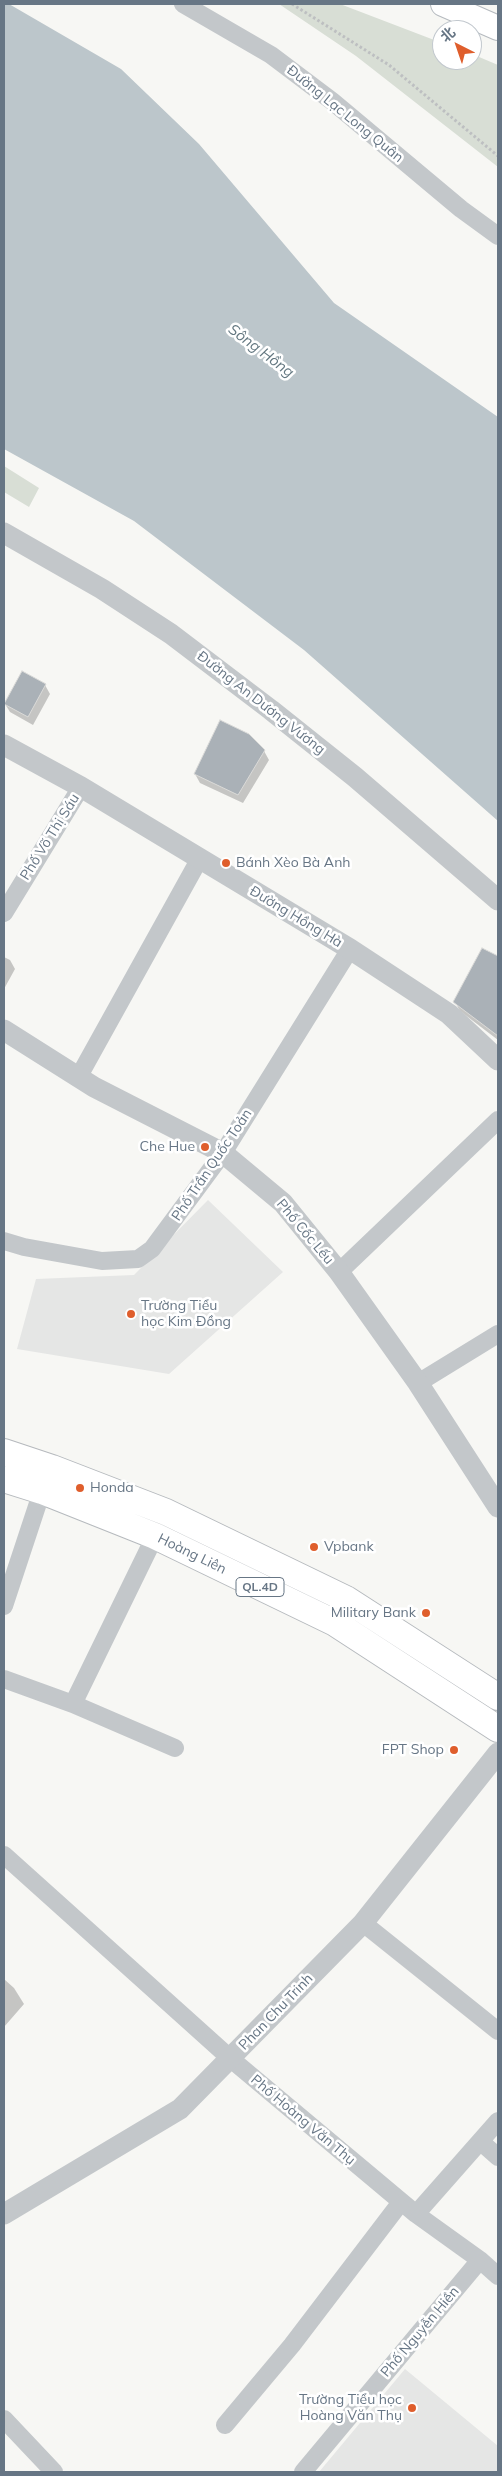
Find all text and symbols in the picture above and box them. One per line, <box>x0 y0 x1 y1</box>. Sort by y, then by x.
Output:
north arrow <box>432 20 482 70</box>
text: 北 <box>437 23 459 46</box>
street label: Đường Lạc Long Quân <box>283 62 407 166</box>
water label: Sông Hồng <box>225 320 297 382</box>
street label: Đường An Dương Vương <box>194 648 328 758</box>
street label: Phố Võ Thị Sáu <box>17 791 83 883</box>
place label: Bánh Xèo Bà Anh <box>236 855 351 871</box>
marker: Bánh Xèo Bà Anh <box>220 857 232 869</box>
street label: Đường Hồng Hà <box>247 883 345 951</box>
street label: Phố Trần Quốc Toản <box>168 1106 256 1224</box>
place label: Che Hue <box>140 1139 195 1155</box>
marker: Che Hue <box>199 1141 211 1153</box>
street label: Phố Cốc Lếu <box>273 1196 337 1268</box>
place label: Trường Tiểu học Kim Đồng <box>141 1298 231 1330</box>
marker: Trường Tiểu học Kim Đồng <box>125 1308 137 1320</box>
place label: Honda <box>90 1480 134 1496</box>
marker: Honda <box>74 1482 86 1494</box>
street label: Hoàng Liên <box>155 1530 229 1578</box>
place label: Vpbank <box>324 1539 374 1555</box>
marker: Vpbank <box>308 1541 320 1553</box>
road number: QL.4D <box>236 1578 284 1596</box>
place label: Military Bank <box>331 1605 416 1621</box>
marker: Military Bank <box>420 1607 432 1619</box>
place label: FPT Shop <box>382 1742 444 1758</box>
marker: FPT Shop <box>448 1744 460 1756</box>
street label: Phan Chu Trinh <box>235 1970 317 2054</box>
street label: Phố Hoàng Văn Thụ <box>247 2071 359 2169</box>
street label: Phố Nguyễn Hiền <box>377 2283 463 2381</box>
place label: Trường Tiểu học Hoàng Văn Thụ <box>299 2392 402 2424</box>
marker: Trường Tiểu học Hoàng Văn Thụ <box>406 2402 418 2414</box>

